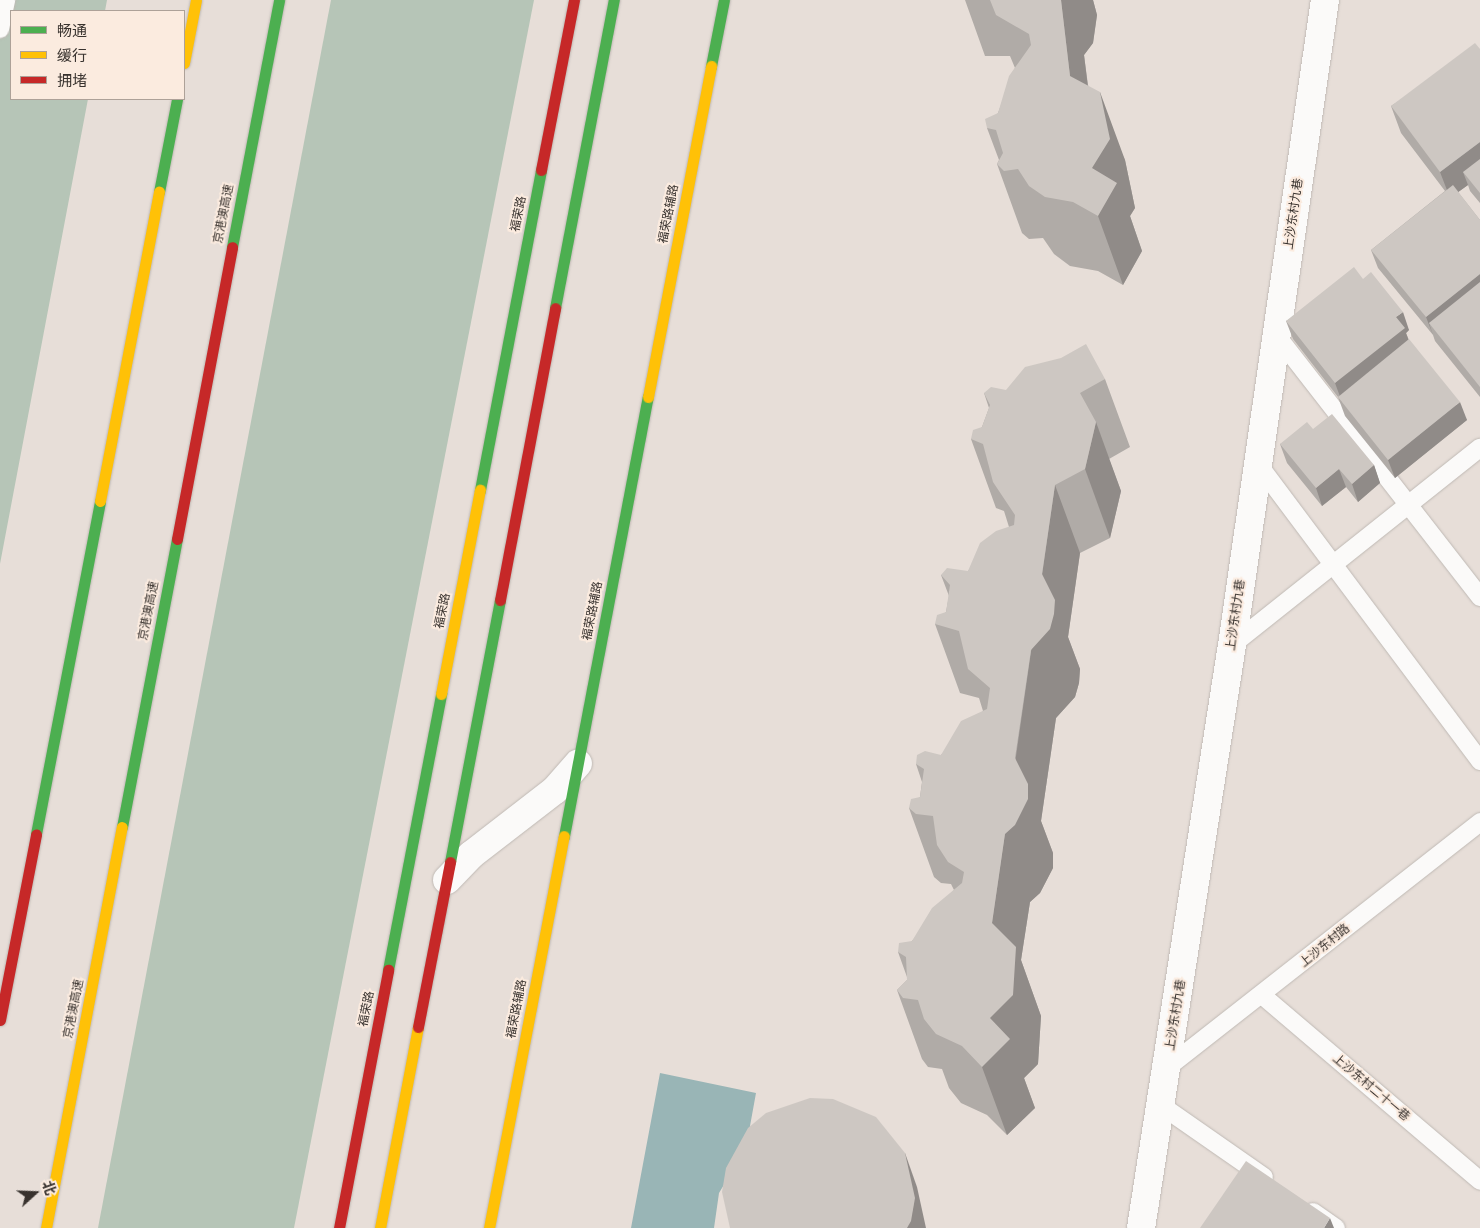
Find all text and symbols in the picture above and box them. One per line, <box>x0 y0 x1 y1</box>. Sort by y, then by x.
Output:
legend <box>10 10 185 100</box>
text: 畅通 <box>57 22 87 39</box>
text: 缓行 <box>57 47 87 64</box>
text: 拥堵 <box>57 72 87 89</box>
street label: 上沙东村九巷 <box>1282 177 1306 251</box>
street label: 京港澳高速 <box>211 183 237 245</box>
street label: 福荣路辅路 <box>656 183 682 245</box>
street label: 福荣路 <box>508 195 530 233</box>
street label: 上沙东村九巷 <box>1224 578 1248 652</box>
street label: 京港澳高速 <box>136 580 162 642</box>
street label: 福荣路辅路 <box>580 580 606 642</box>
street label: 福荣路 <box>432 592 454 630</box>
street label: 上沙东村路 <box>1297 922 1353 970</box>
street label: 京港澳高速 <box>61 978 87 1040</box>
street label: 福荣路辅路 <box>504 978 530 1040</box>
street label: 上沙东村九巷 <box>1163 978 1189 1052</box>
street label: 福荣路 <box>356 990 378 1028</box>
street label: 上沙东村二十一巷 <box>1330 1052 1412 1124</box>
north arrow <box>10 1168 60 1218</box>
text: 北 <box>39 1179 59 1197</box>

